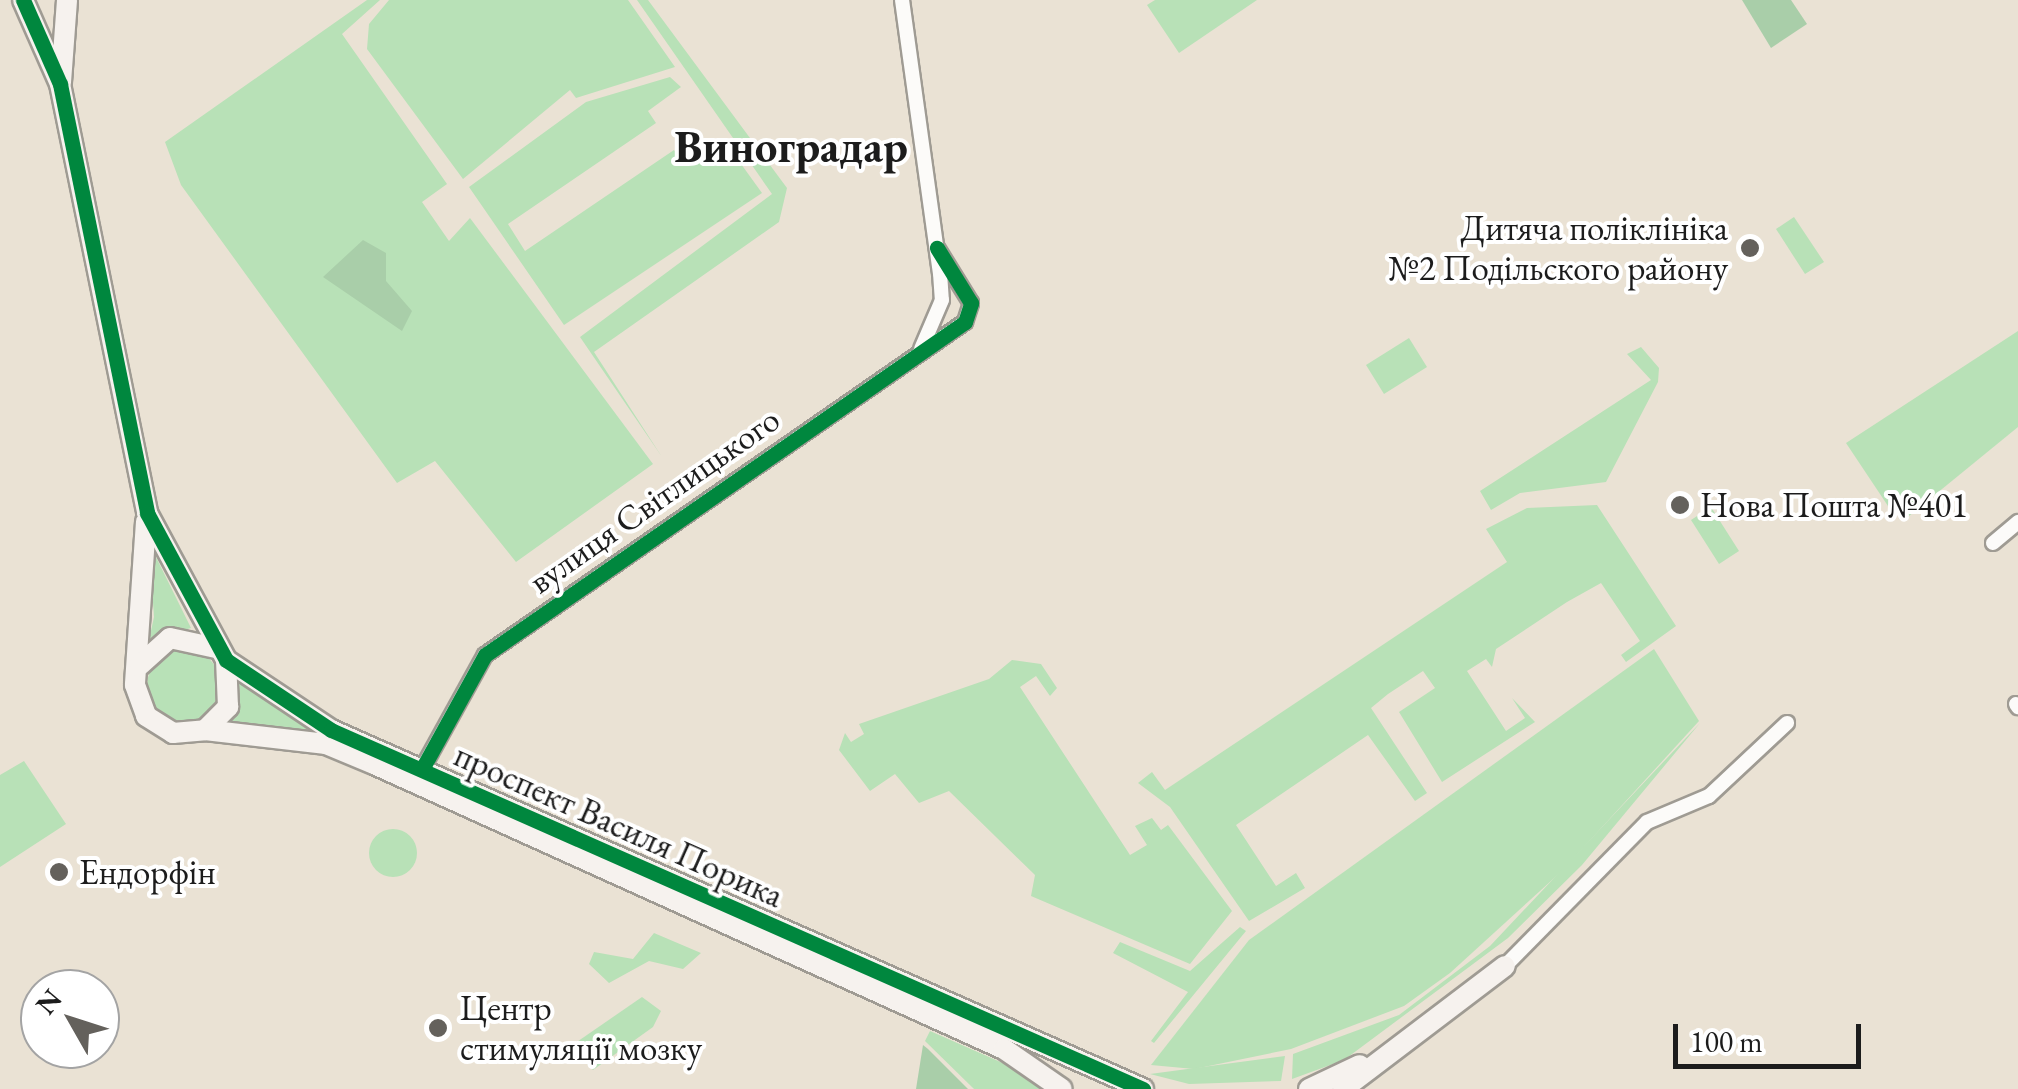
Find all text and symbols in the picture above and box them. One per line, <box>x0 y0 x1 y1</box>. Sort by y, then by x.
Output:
district label: Виноградар <box>674 120 908 174</box>
place label: Дитяча поліклініка №2 Подільского району <box>1388 207 1728 289</box>
marker: Дитяча поліклініка №2 Подільского району <box>1737 235 1763 261</box>
street label: вулиця Світлицького <box>521 398 787 602</box>
place label: Нова Пошта №401 <box>1700 484 1968 526</box>
marker: Нова Пошта №401 <box>1669 494 1691 516</box>
street label: проспект Василя Порика <box>448 734 790 916</box>
place label: Ендорфін <box>79 851 216 893</box>
marker: Ендорфін <box>48 861 70 883</box>
north arrow <box>20 969 120 1069</box>
text: N <box>27 981 69 1022</box>
place label: Центр стимуляції мозку <box>460 987 702 1069</box>
scale bar <box>1678 1004 1866 1066</box>
marker: Центр стимуляції мозку <box>425 1015 451 1041</box>
text: 100 m <box>1690 1022 1763 1061</box>

